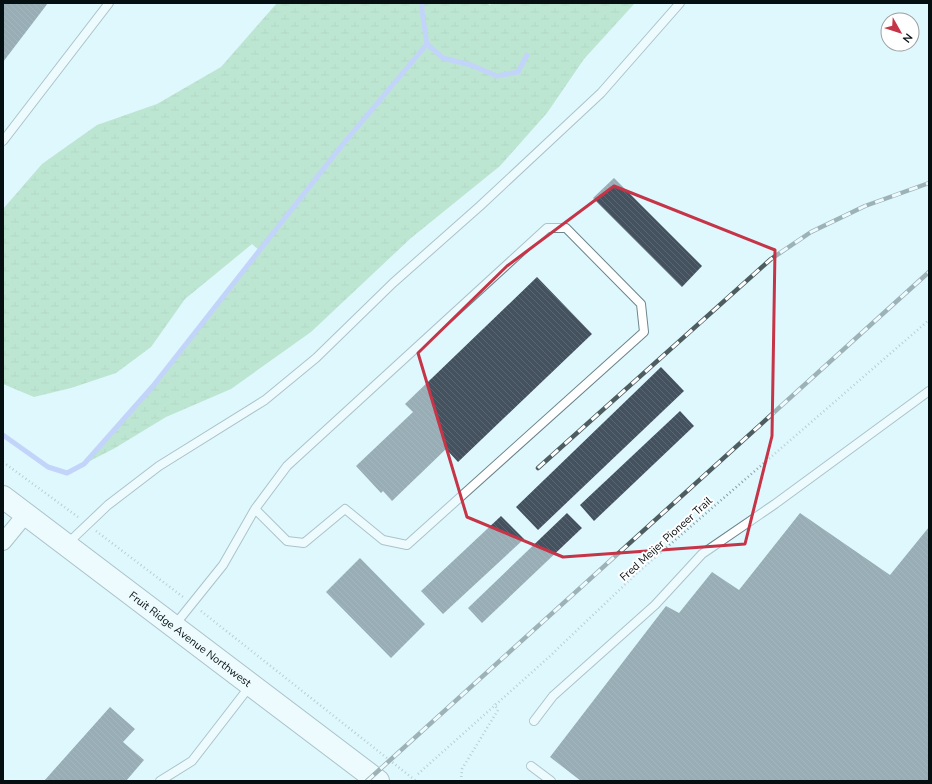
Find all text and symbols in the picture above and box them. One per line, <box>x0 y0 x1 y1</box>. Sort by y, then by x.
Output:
north arrow <box>880 12 920 52</box>
text: N <box>899 30 916 46</box>
street label: Fred Meijer Pioneer Trail <box>617 493 716 585</box>
street label: Fruit Ridge Avenue Northwest <box>126 588 255 690</box>

